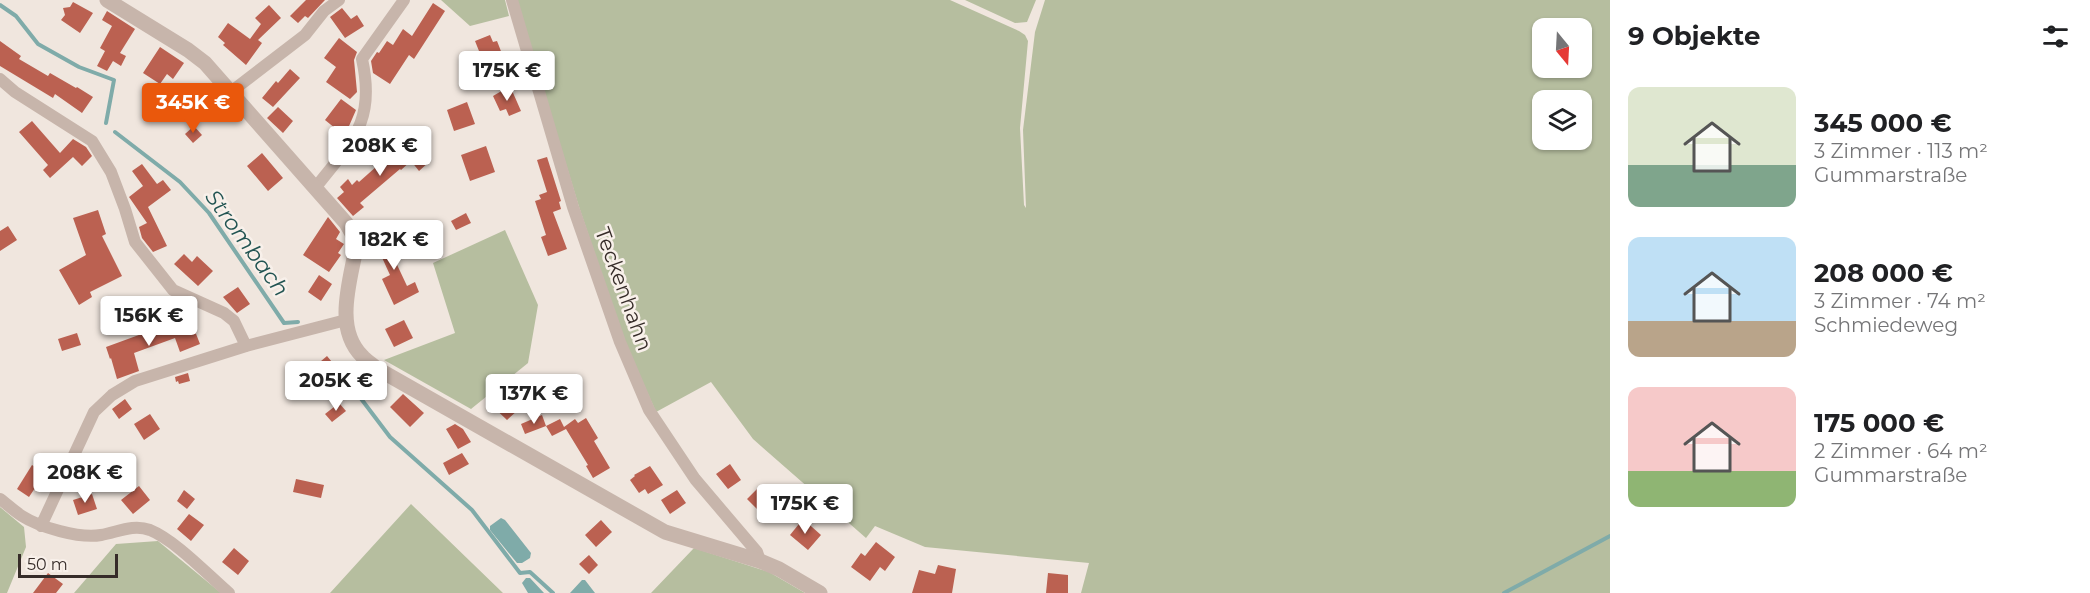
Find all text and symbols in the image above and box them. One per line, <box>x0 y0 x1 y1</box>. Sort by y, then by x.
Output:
north arrow <box>1532 18 1592 78</box>
map controls <box>1532 18 1592 150</box>
text: 9 Objekte <box>1628 20 1760 52</box>
icon: filters <box>2039 20 2072 53</box>
pin: 175K € <box>458 51 556 102</box>
text: 175K € <box>473 58 541 82</box>
pin: 345K € <box>144 83 242 134</box>
text: 345K € <box>156 90 230 114</box>
button: layers <box>1532 90 1592 150</box>
text: 345 000 € <box>1814 107 1952 139</box>
icon: home <box>1676 111 1748 183</box>
pin: 208K € <box>331 126 429 177</box>
text: 208K € <box>342 133 418 157</box>
text: 3 Zimmer · 113 m² <box>1814 139 1988 163</box>
text: Gummarstraße <box>1814 163 1967 187</box>
water label: Strombach <box>199 184 295 302</box>
pin: 182K € <box>345 220 443 271</box>
street label: Teckenhahn <box>590 224 658 354</box>
text: 182K € <box>359 227 429 251</box>
text: 208 000 € <box>1814 257 1953 289</box>
icon: home <box>1676 261 1748 333</box>
text: 3 Zimmer · 74 m² <box>1814 289 1986 313</box>
pin: 156K € <box>100 296 198 347</box>
text: 156K € <box>114 303 184 327</box>
text: Schmiedeweg <box>1814 313 1958 337</box>
pin: 205K € <box>287 361 385 412</box>
text: 205K € <box>299 368 373 392</box>
pin: 137K € <box>485 374 583 425</box>
text: 137K € <box>500 381 568 405</box>
text: 175 000 € <box>1814 407 1944 439</box>
icon: home <box>1676 411 1748 483</box>
text: 2 Zimmer · 64 m² <box>1814 439 1988 463</box>
pin: 208K € <box>36 453 134 504</box>
text: 208K € <box>47 460 123 484</box>
text: Gummarstraße <box>1814 463 1967 487</box>
pin: 175K € <box>756 484 854 535</box>
text: 175K € <box>771 491 839 515</box>
scale bar <box>18 551 118 578</box>
text: 50 m <box>27 555 68 574</box>

